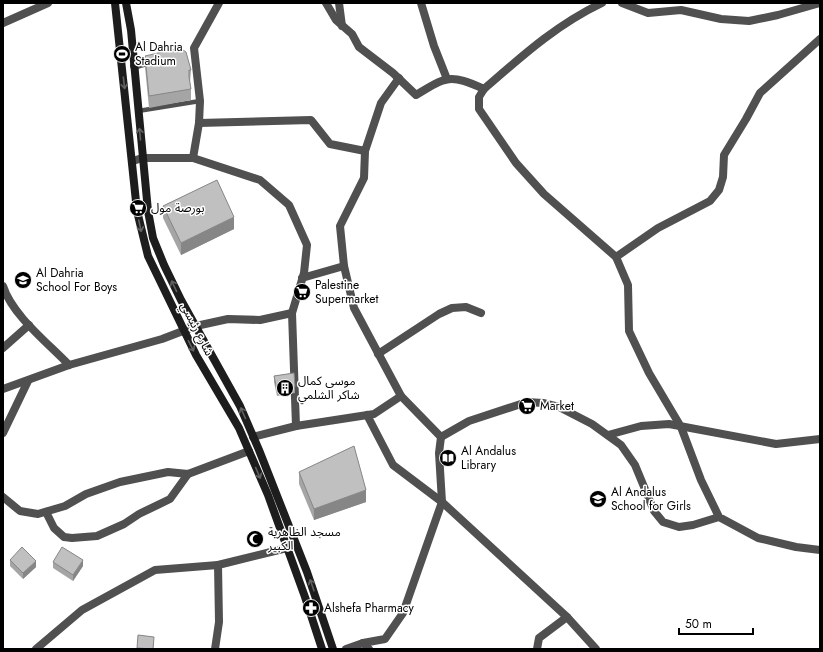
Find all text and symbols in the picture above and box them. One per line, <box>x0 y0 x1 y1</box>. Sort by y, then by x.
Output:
place label: Al Dahria Stadium <box>135 38 183 70</box>
sports icon: Al Dahria Stadium <box>112 44 132 64</box>
one-way arrow <box>121 76 128 89</box>
one-way arrow <box>137 128 144 141</box>
supermarket icon: بورصة مول <box>128 198 148 218</box>
place label: بورصة مول <box>151 199 205 217</box>
one-way arrow <box>137 220 145 233</box>
place label: Al Dahria School For Boys <box>36 264 117 296</box>
school or university icon: Al Dahria School For Boys <box>13 270 33 290</box>
place label: Palestine Supermarket <box>315 276 379 308</box>
one-way arrow <box>170 280 177 292</box>
supermarket icon: Palestine Supermarket <box>292 282 312 302</box>
street label: شارع رئيسي <box>175 299 218 359</box>
one-way arrow <box>188 339 195 351</box>
place label: موسى كمال شاكر الشلمي <box>298 372 360 405</box>
building icon: موسى كمال شاكر الشلمي <box>275 378 295 398</box>
supermarket icon: Market <box>517 396 537 416</box>
place label: Market <box>540 397 574 415</box>
one-way arrow <box>239 407 246 419</box>
place label: Al Andalus Library <box>461 442 516 474</box>
library icon: Al Andalus Library <box>438 448 458 468</box>
one-way arrow <box>255 466 262 478</box>
place label: Al Andalus School for Girls <box>611 483 691 515</box>
school or university icon: Al Andalus School for Girls <box>588 489 608 509</box>
place label: مسجد الظاهرية الكبير <box>267 523 341 555</box>
mosque icon: مسجد الظاهرية الكبير <box>245 529 265 549</box>
one-way arrow <box>308 579 315 592</box>
pharmacy icon: Alshefa Pharmacy <box>301 598 321 618</box>
place label: Alshefa Pharmacy <box>324 599 414 617</box>
scale bar <box>679 610 753 636</box>
text: 50 m <box>685 615 712 633</box>

